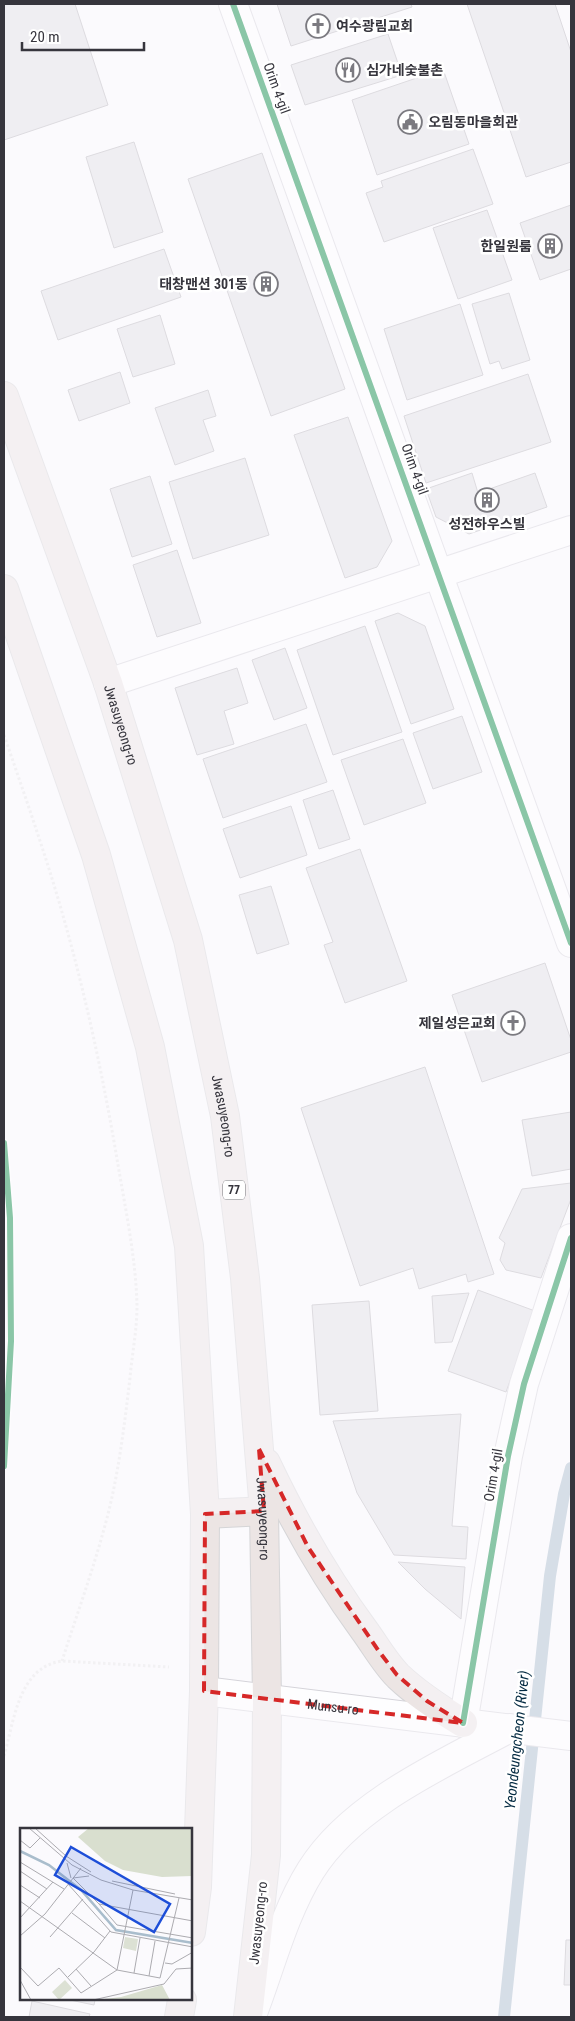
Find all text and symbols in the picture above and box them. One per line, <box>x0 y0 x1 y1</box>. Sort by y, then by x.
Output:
church icon: 여수광림교회 <box>305 13 331 39</box>
place label: 여수광림교회 <box>336 18 413 34</box>
scale bar <box>22 20 145 52</box>
text: 20 m <box>30 28 60 46</box>
restaurant icon: 심가네숯불촌 <box>335 57 361 83</box>
street label: Orim 4-gil <box>260 60 294 116</box>
place label: 심가네숯불촌 <box>366 62 443 78</box>
public building icon: 오림동마을회관 <box>397 109 423 135</box>
place label: 오림동마을회관 <box>428 114 518 130</box>
building icon: 한일원룸 <box>537 233 563 259</box>
place label: 한일원룸 <box>480 238 532 254</box>
building icon: 태창맨션 301동 <box>253 271 279 297</box>
place label: 태창맨션 301동 <box>159 276 248 292</box>
street label: Orim 4-gil <box>398 441 432 497</box>
building icon: 성전하우스빌 <box>474 487 500 513</box>
place label: 성전하우스빌 <box>448 516 526 532</box>
street label: Jwasuyeong-ro <box>101 683 141 767</box>
church icon: 제일성은교회 <box>500 1010 526 1036</box>
place label: 제일성은교회 <box>419 1015 496 1031</box>
street label: Jwasuyeong-ro <box>209 1073 238 1158</box>
road number: 77 <box>223 1180 245 1200</box>
street label: Orim 4-gil <box>480 1447 506 1503</box>
street label: Jwasuyeong-ro <box>253 1476 273 1561</box>
water label: Yeondeungcheon (River) <box>501 1670 533 1810</box>
street label: Munsu-ro <box>306 1696 360 1718</box>
inset map <box>20 1828 192 2001</box>
street label: Jwasuyeong-ro <box>246 1881 270 1965</box>

